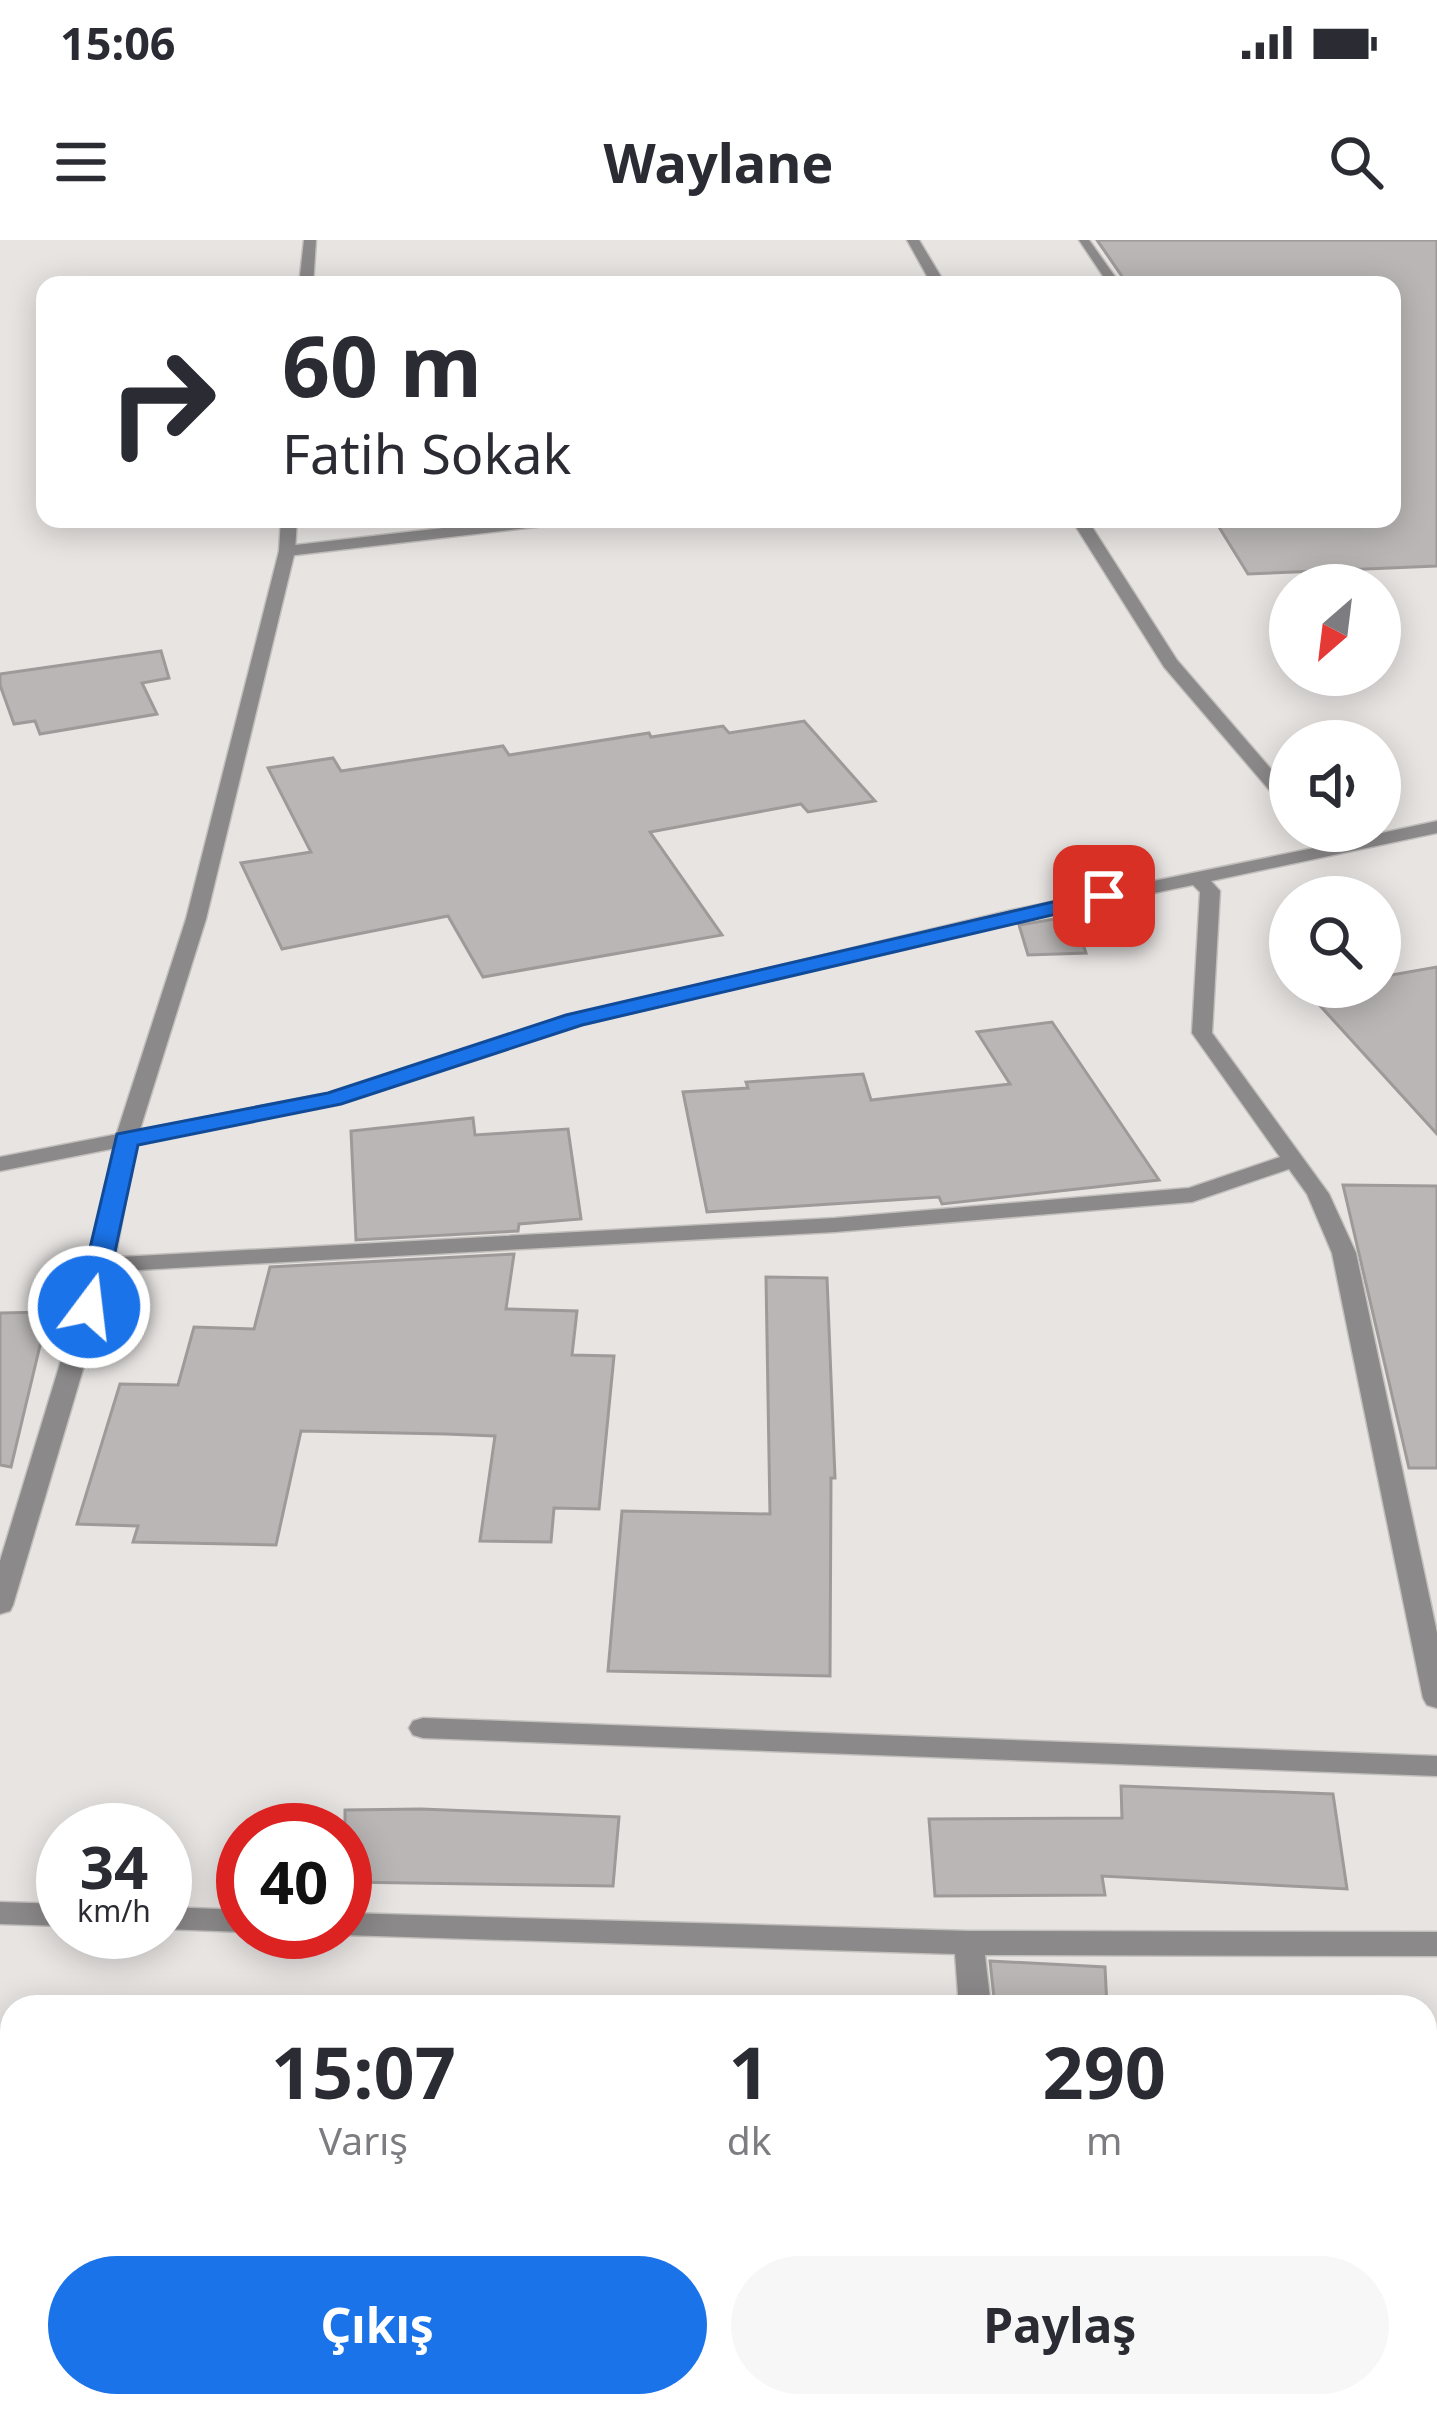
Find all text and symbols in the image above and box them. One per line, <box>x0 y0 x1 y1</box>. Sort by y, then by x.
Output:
text: 15:06 <box>60 12 176 73</box>
text: Waylane <box>603 125 834 199</box>
icon: menu <box>48 129 114 195</box>
icon: search <box>1323 129 1389 195</box>
text: 60 m <box>282 307 482 422</box>
icon: right <box>84 324 240 480</box>
text: Fatih Sokak <box>282 416 571 490</box>
north arrow <box>1269 564 1401 696</box>
map controls <box>1269 564 1401 1008</box>
button: sound <box>1269 720 1401 852</box>
pin <box>1053 845 1155 947</box>
icon: arrive <box>1071 863 1137 929</box>
button: search <box>1269 876 1401 1008</box>
position arrow <box>26 1244 152 1370</box>
speed limit sign: 40 <box>216 1803 372 1959</box>
text: 34 <box>80 1825 148 1907</box>
text: km/h <box>77 1890 151 1931</box>
text: 15:07 <box>271 2022 456 2120</box>
text: 1 <box>729 2022 770 2120</box>
text: 290 <box>1043 2022 1166 2120</box>
text: Varış <box>319 2113 408 2166</box>
text: dk <box>727 2113 772 2166</box>
text: m <box>1086 2113 1123 2166</box>
button: Çıkış <box>48 2256 707 2394</box>
button: Paylaş <box>731 2256 1389 2394</box>

